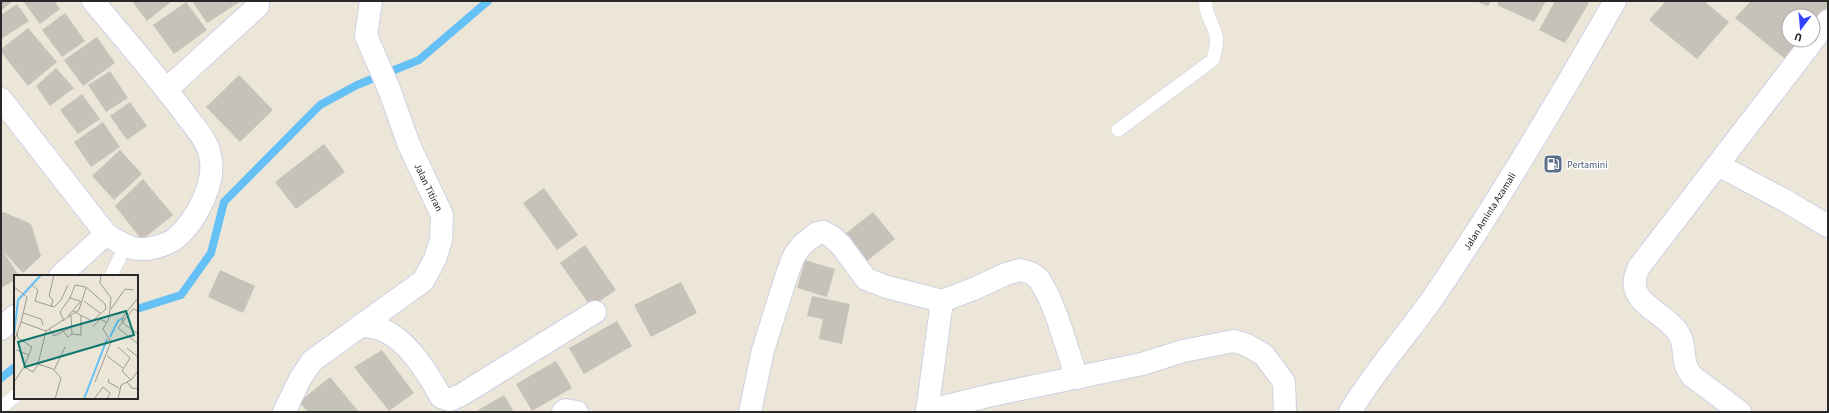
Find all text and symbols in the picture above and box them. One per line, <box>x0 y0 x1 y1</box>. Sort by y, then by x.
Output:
north arrow <box>1781 8 1821 48</box>
text: U <box>1793 29 1804 45</box>
fuel station icon: Pertamini <box>1542 153 1564 175</box>
place label: Pertamini <box>1567 158 1608 172</box>
street label: Jalan Titiran <box>410 161 446 214</box>
street label: Jalan Aminta Azamali <box>1460 170 1520 253</box>
inset map <box>14 275 138 399</box>

